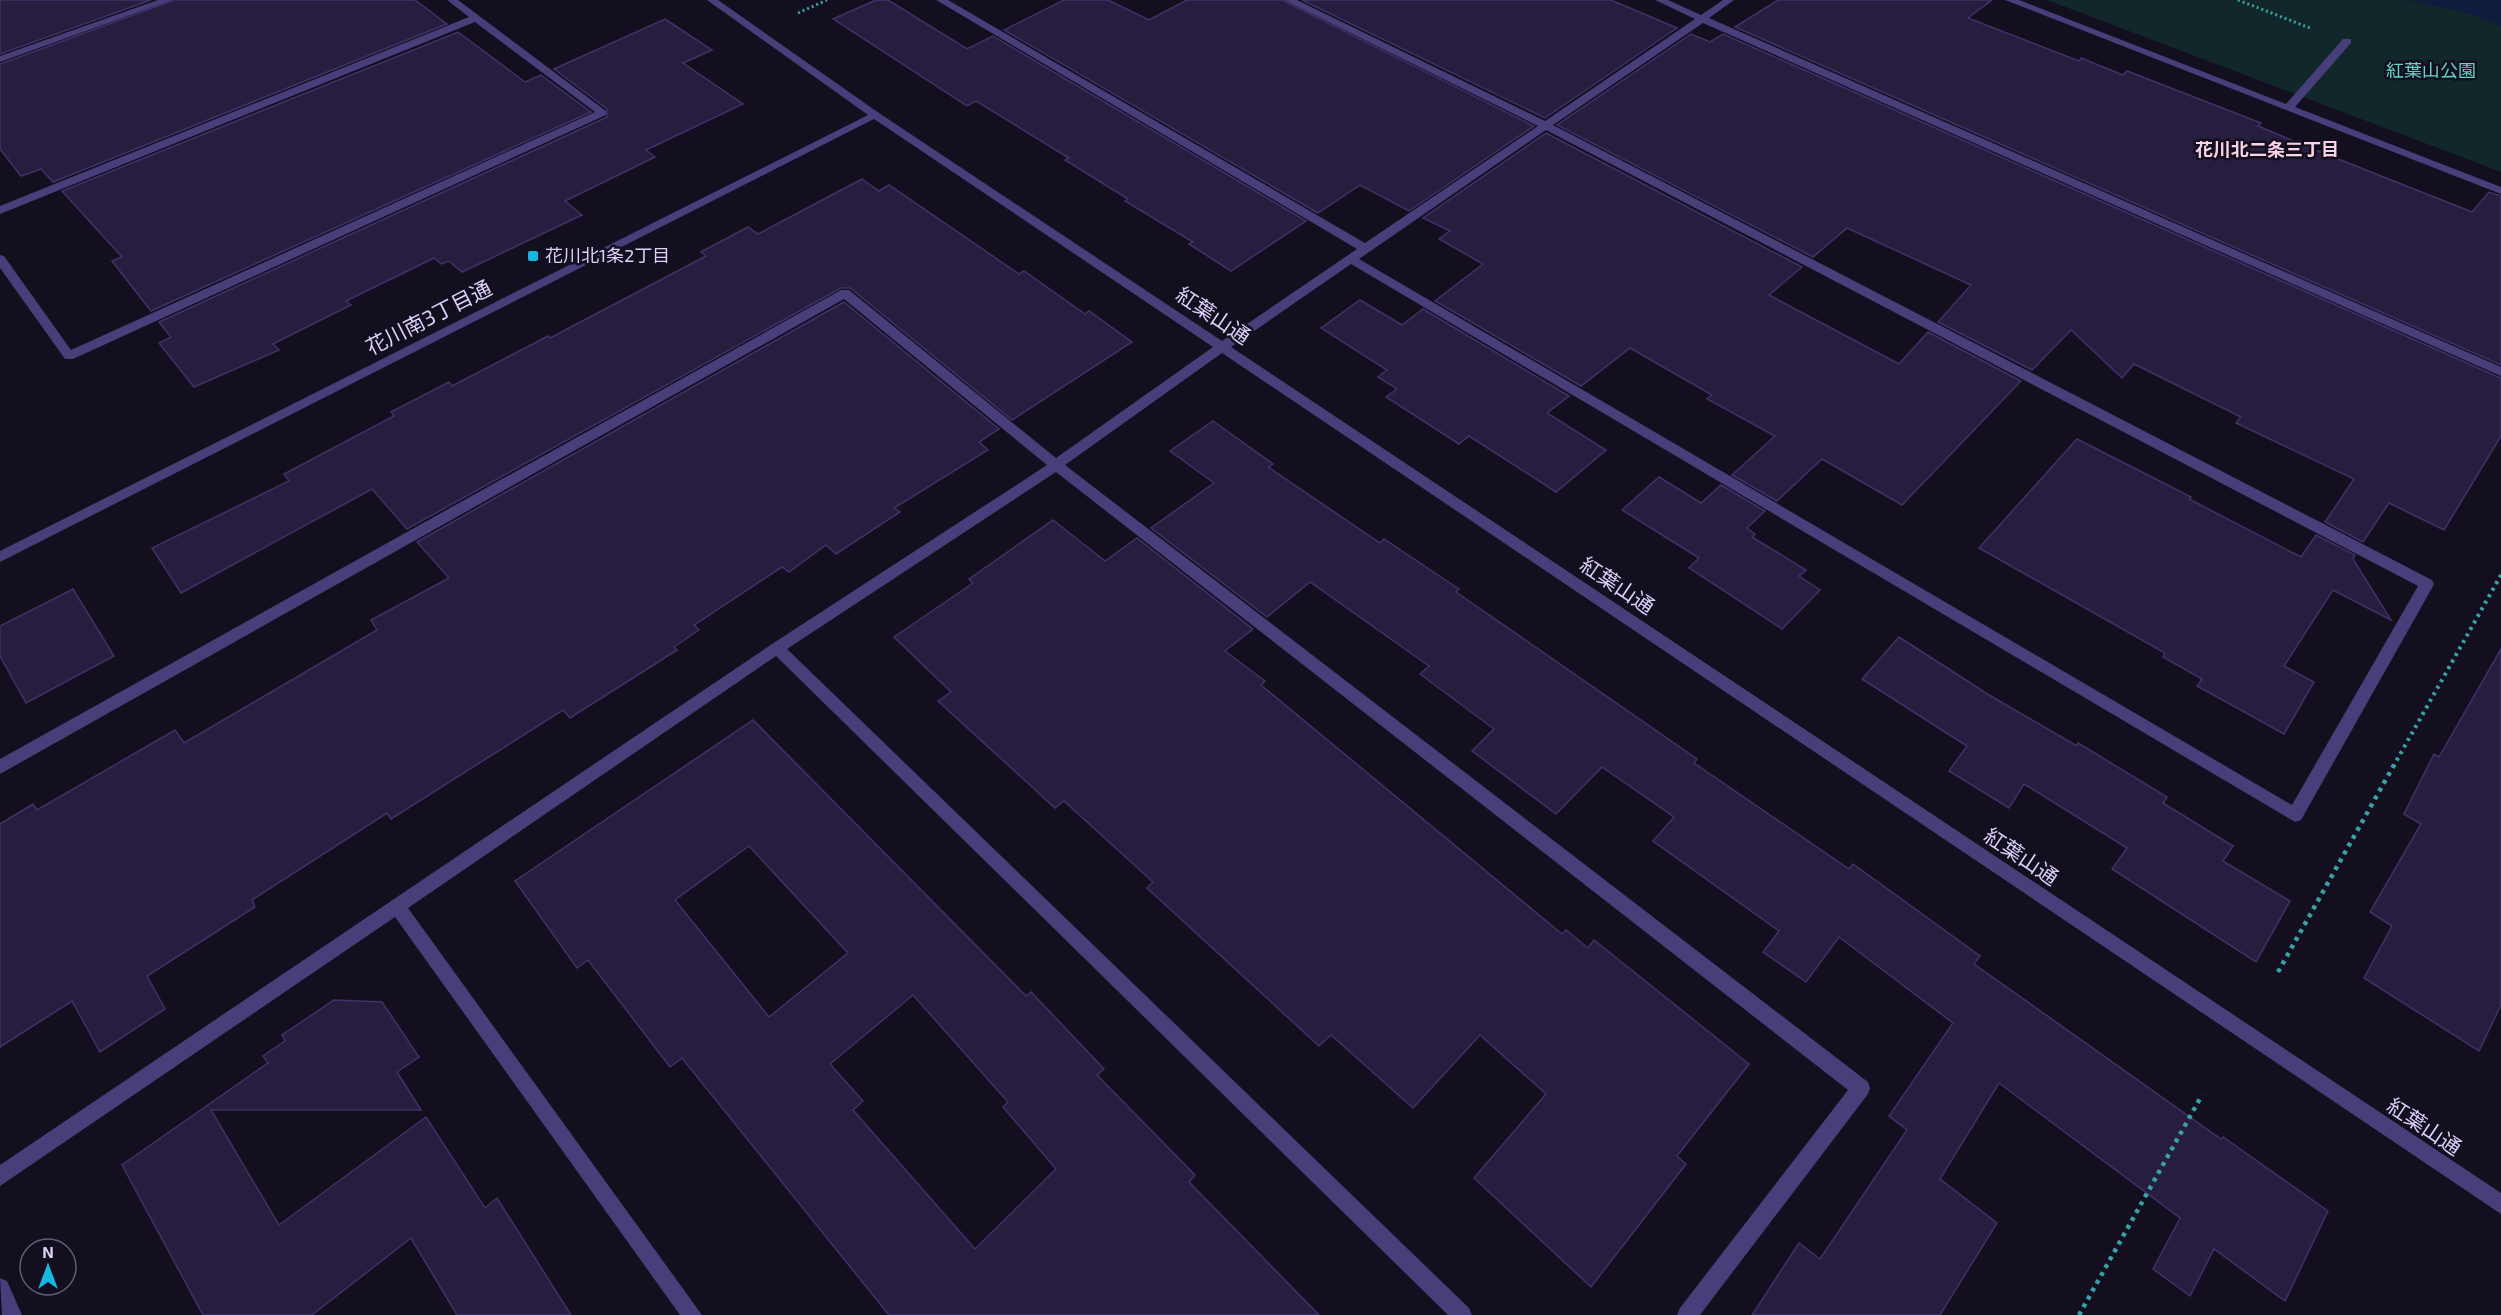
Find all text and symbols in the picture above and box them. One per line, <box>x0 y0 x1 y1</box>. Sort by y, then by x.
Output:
park label: 紅葉山公園 <box>2386 59 2476 81</box>
district label: 花川北二条三丁目 <box>2195 138 2339 160</box>
place label: 花川北1条2丁目 <box>545 244 670 266</box>
marker: 花川北1条2丁目 <box>526 249 540 263</box>
street label: 花川南3丁目通 <box>361 274 495 359</box>
street label: 紅葉山通 <box>1172 281 1256 349</box>
street label: 紅葉山通 <box>1576 551 1660 619</box>
street label: 紅葉山通 <box>1980 822 2064 890</box>
street label: 紅葉山通 <box>2383 1092 2467 1160</box>
north arrow <box>18 1237 78 1297</box>
text: N <box>42 1242 54 1261</box>

